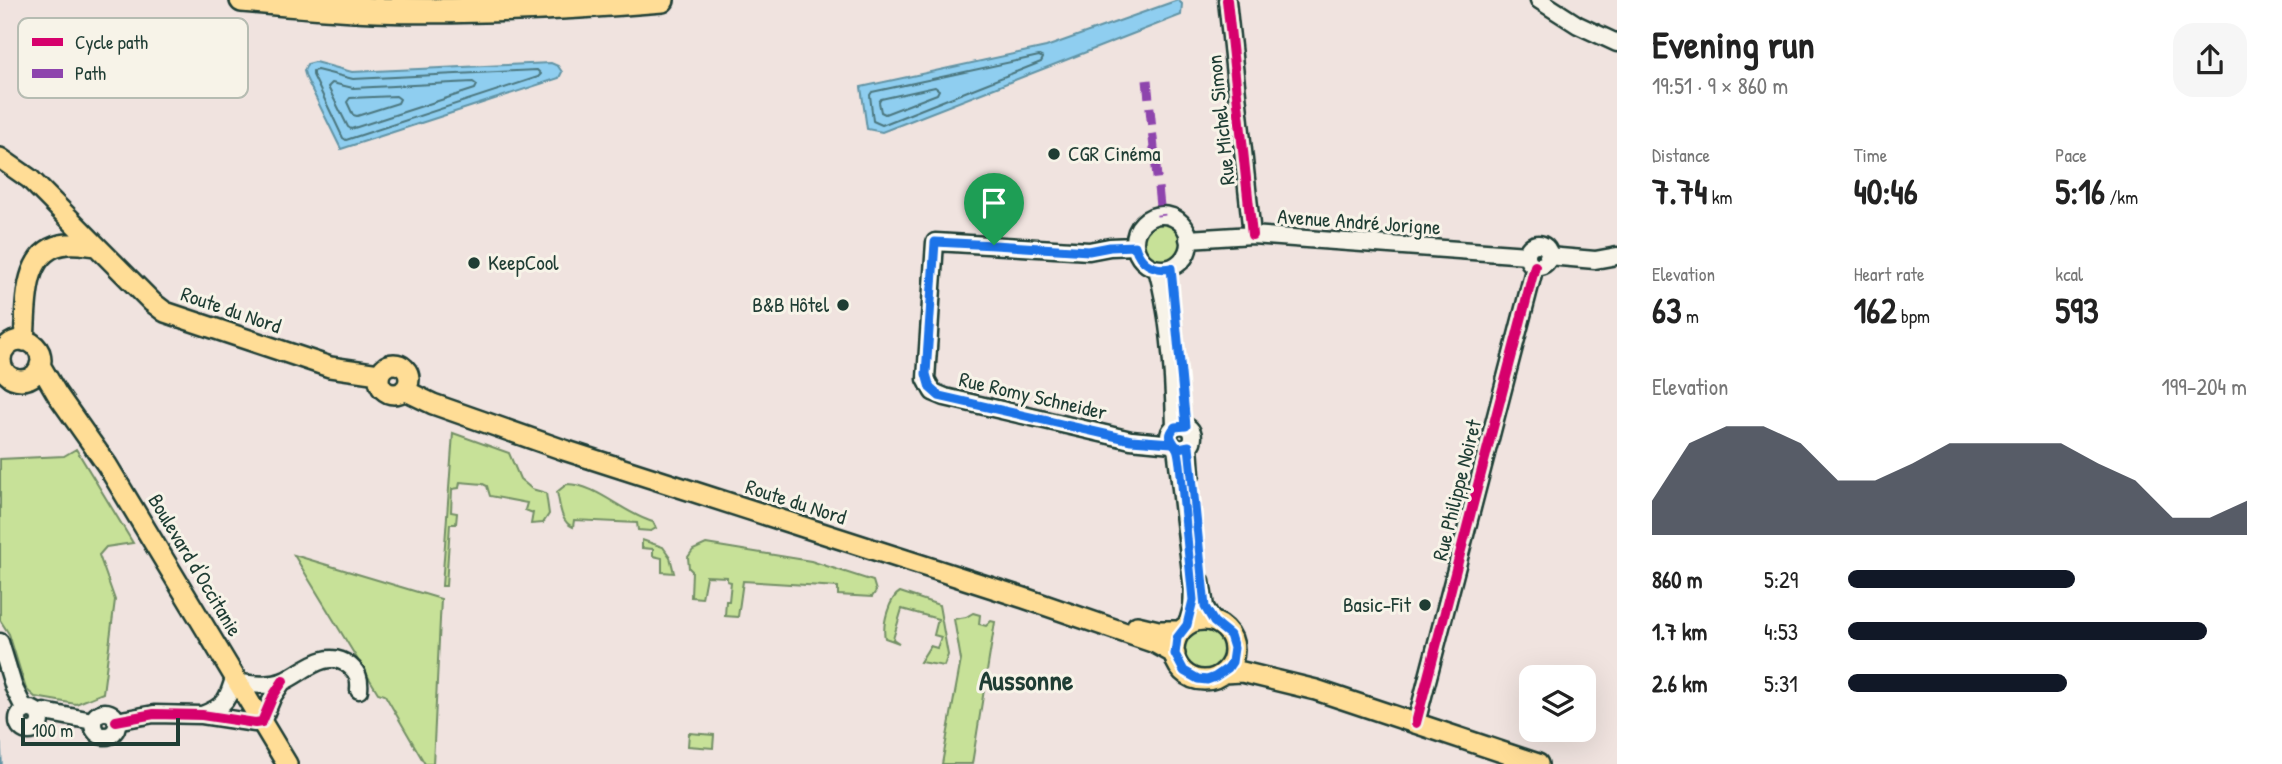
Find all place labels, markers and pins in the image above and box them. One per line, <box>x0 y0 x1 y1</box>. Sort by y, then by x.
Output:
place label: CGR Cinéma <box>1068 139 1161 168</box>
marker: CGR Cinéma <box>1046 146 1062 162</box>
pin <box>964 173 1024 245</box>
place label: KeepCool <box>488 248 559 277</box>
marker: KeepCool <box>466 255 482 271</box>
place label: B&B Hôtel <box>752 290 829 319</box>
marker: B&B Hôtel <box>835 297 851 313</box>
place label: Basic-Fit <box>1343 590 1412 619</box>
marker: Basic-Fit <box>1417 597 1433 613</box>

